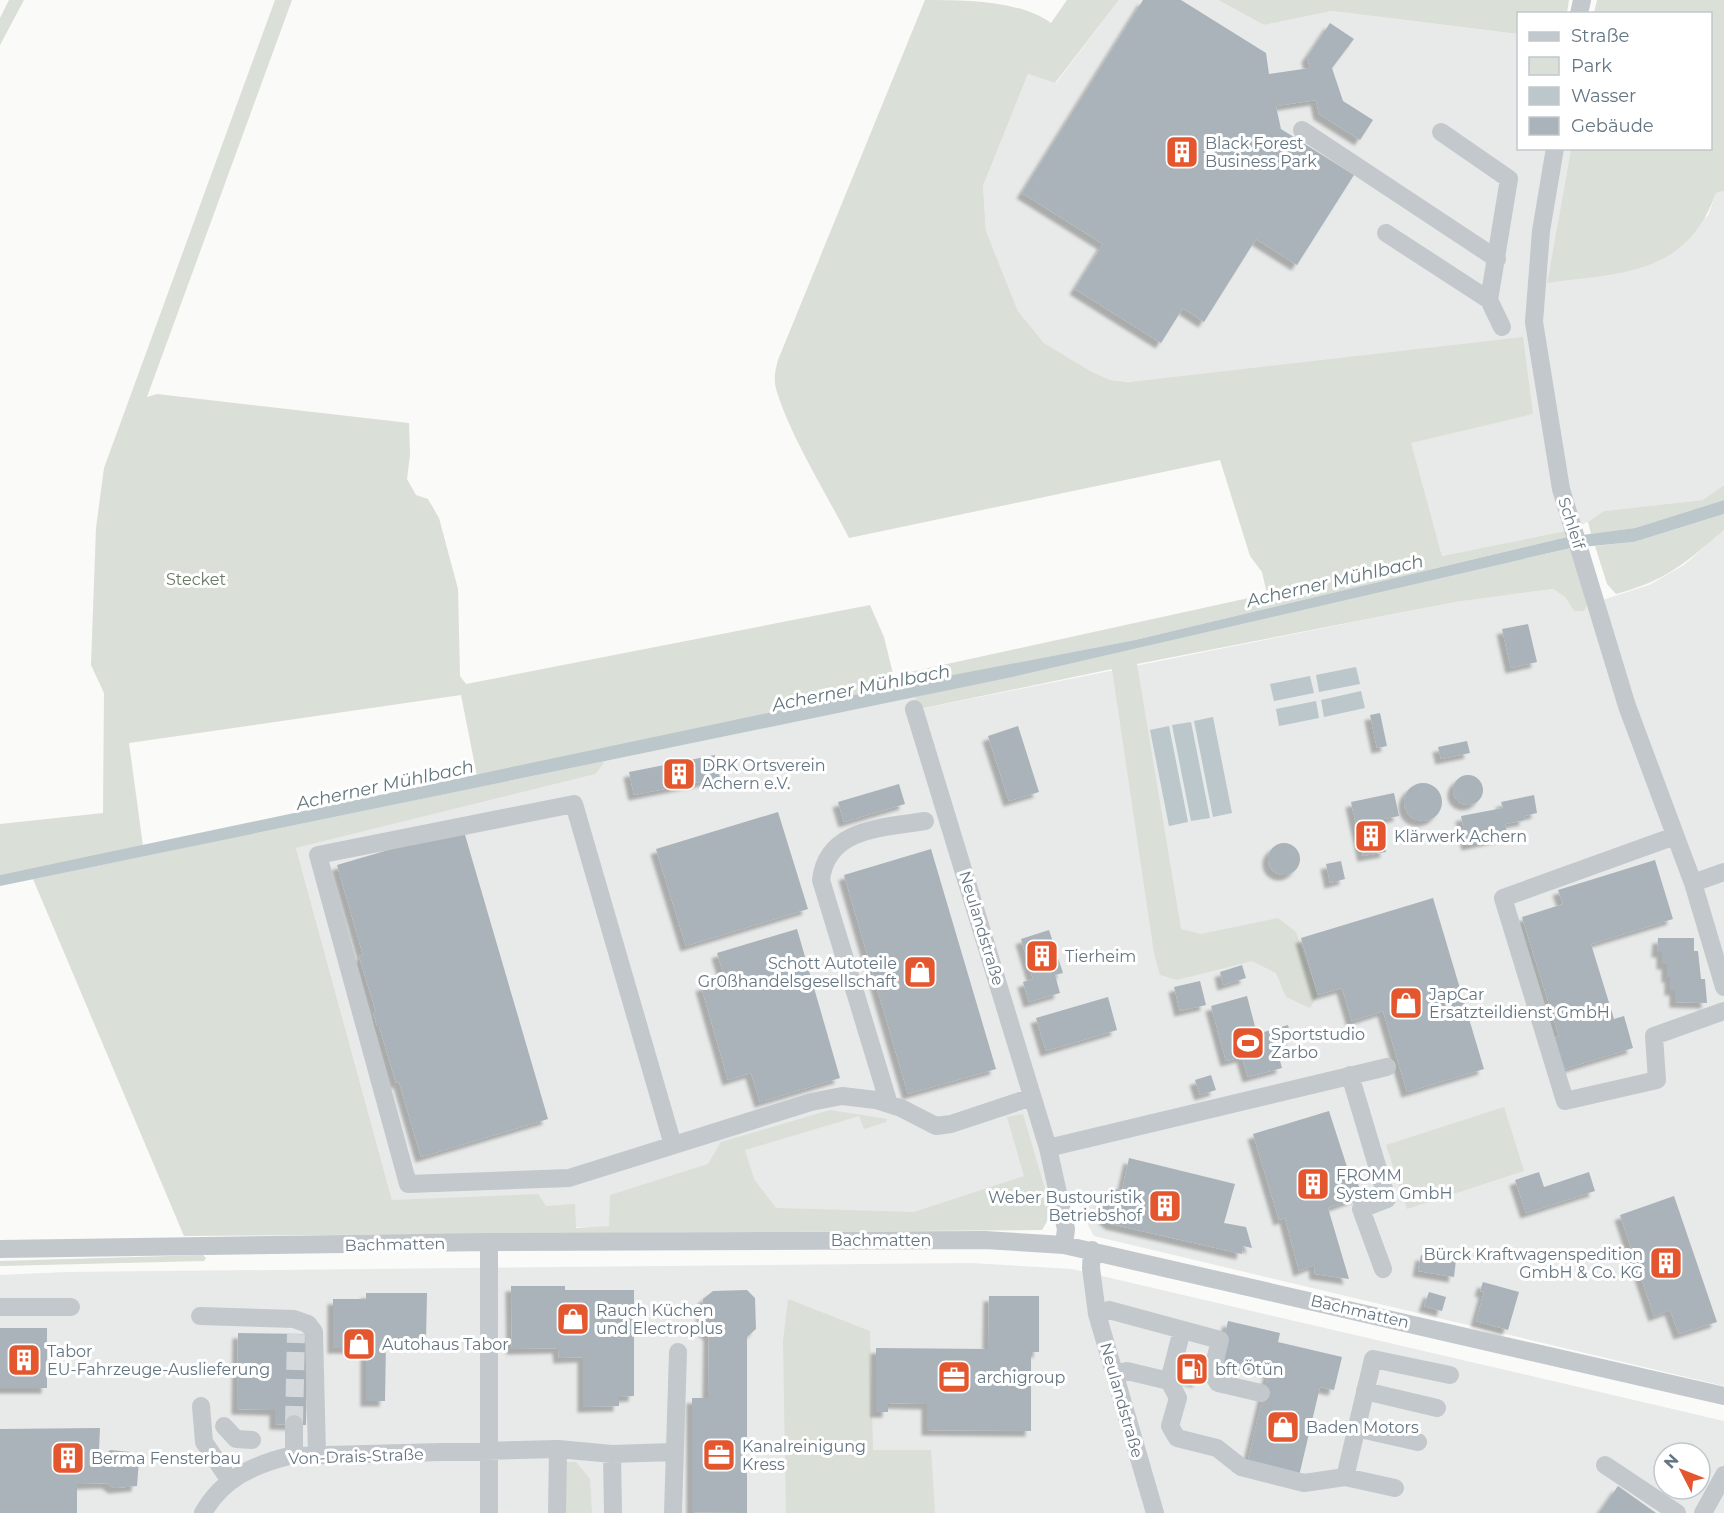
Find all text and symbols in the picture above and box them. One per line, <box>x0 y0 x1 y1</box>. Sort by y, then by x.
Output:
legend <box>1517 12 1712 150</box>
text: Straße <box>1571 25 1630 47</box>
text: Park <box>1571 55 1612 77</box>
text: Wasser <box>1571 85 1636 107</box>
text: Gebäude <box>1571 115 1654 137</box>
building icon: Black Forest Business Park <box>1164 134 1200 170</box>
place label: Black Forest Business Park <box>1205 134 1317 171</box>
street label: Schleif <box>1554 495 1589 552</box>
water label: Acherner Mühlbach <box>1243 550 1426 612</box>
park label: Stecket <box>166 570 226 589</box>
water label: Acherner Mühlbach <box>769 660 952 716</box>
water label: Acherner Mühlbach <box>293 755 476 815</box>
building icon: DRK Ortsverein Achern e.V. <box>661 756 697 792</box>
place label: DRK Ortsverein Achern e.V. <box>702 756 826 793</box>
building icon: Klärwerk Achern <box>1353 818 1389 854</box>
place label: Klärwerk Achern <box>1394 827 1527 846</box>
street label: Neulandstraße <box>955 869 1008 988</box>
building icon: Tierheim <box>1024 938 1060 974</box>
place label: Tierheim <box>1065 947 1136 966</box>
place label: Schott Autoteile Gr0ßhandelsgesellschaft <box>698 954 897 991</box>
shop icon: Schott Autoteile Gr0ßhandelsgesellschaft <box>902 954 938 990</box>
shop icon: JapCar Ersatzteildienst GmbH <box>1388 985 1424 1021</box>
place label: JapCar Ersatzteildienst GmbH <box>1428 985 1610 1022</box>
sports icon: Sportstudio Zarbo <box>1230 1025 1266 1061</box>
place label: Sportstudio Zarbo <box>1271 1025 1365 1062</box>
building icon: FROMM System GmbH <box>1295 1166 1331 1202</box>
place label: FROMM System GmbH <box>1336 1166 1452 1203</box>
place label: Weber Bustouristik Betriebshof <box>988 1188 1143 1225</box>
building icon: Weber Bustouristik Betriebshof <box>1147 1188 1183 1224</box>
street label: Bachmatten <box>831 1231 931 1250</box>
street label: Bachmatten <box>345 1234 445 1255</box>
place label: Bürck Kraftwagenspedition GmbH & Co. KG <box>1424 1245 1643 1282</box>
building icon: Bürck Kraftwagenspedition GmbH & Co. KG <box>1648 1245 1684 1281</box>
street label: Bachmatten <box>1309 1291 1411 1332</box>
shop icon: Rauch Küchen und Electroplus <box>555 1301 591 1337</box>
place label: Rauch Küchen und Electroplus <box>596 1301 723 1338</box>
shop icon: Autohaus Tabor <box>341 1326 377 1362</box>
place label: Autohaus Tabor <box>382 1335 509 1354</box>
street label: Neulandstraße <box>1096 1340 1147 1460</box>
building icon: Tabor EU-Fahrzeuge-Auslieferung <box>6 1342 42 1378</box>
place label: Tabor EU-Fahrzeuge-Auslieferung <box>47 1342 270 1379</box>
fuel station icon: bft Ötün <box>1174 1351 1210 1387</box>
office icon: archigroup <box>936 1359 972 1395</box>
place label: bft Ötün <box>1215 1359 1284 1379</box>
place label: archigroup <box>977 1368 1066 1387</box>
shop icon: Baden Motors <box>1265 1409 1301 1445</box>
place label: Baden Motors <box>1306 1418 1419 1437</box>
office icon: Kanalreinigung Kress <box>701 1437 737 1473</box>
place label: Kanalreinigung Kress <box>742 1437 866 1474</box>
building icon: Berma Fensterbau <box>50 1440 86 1476</box>
north arrow <box>1652 1441 1712 1501</box>
street label: Von-Drais-Straße <box>288 1445 424 1468</box>
place label: Berma Fensterbau <box>91 1449 241 1468</box>
text: N <box>1660 1450 1683 1472</box>

